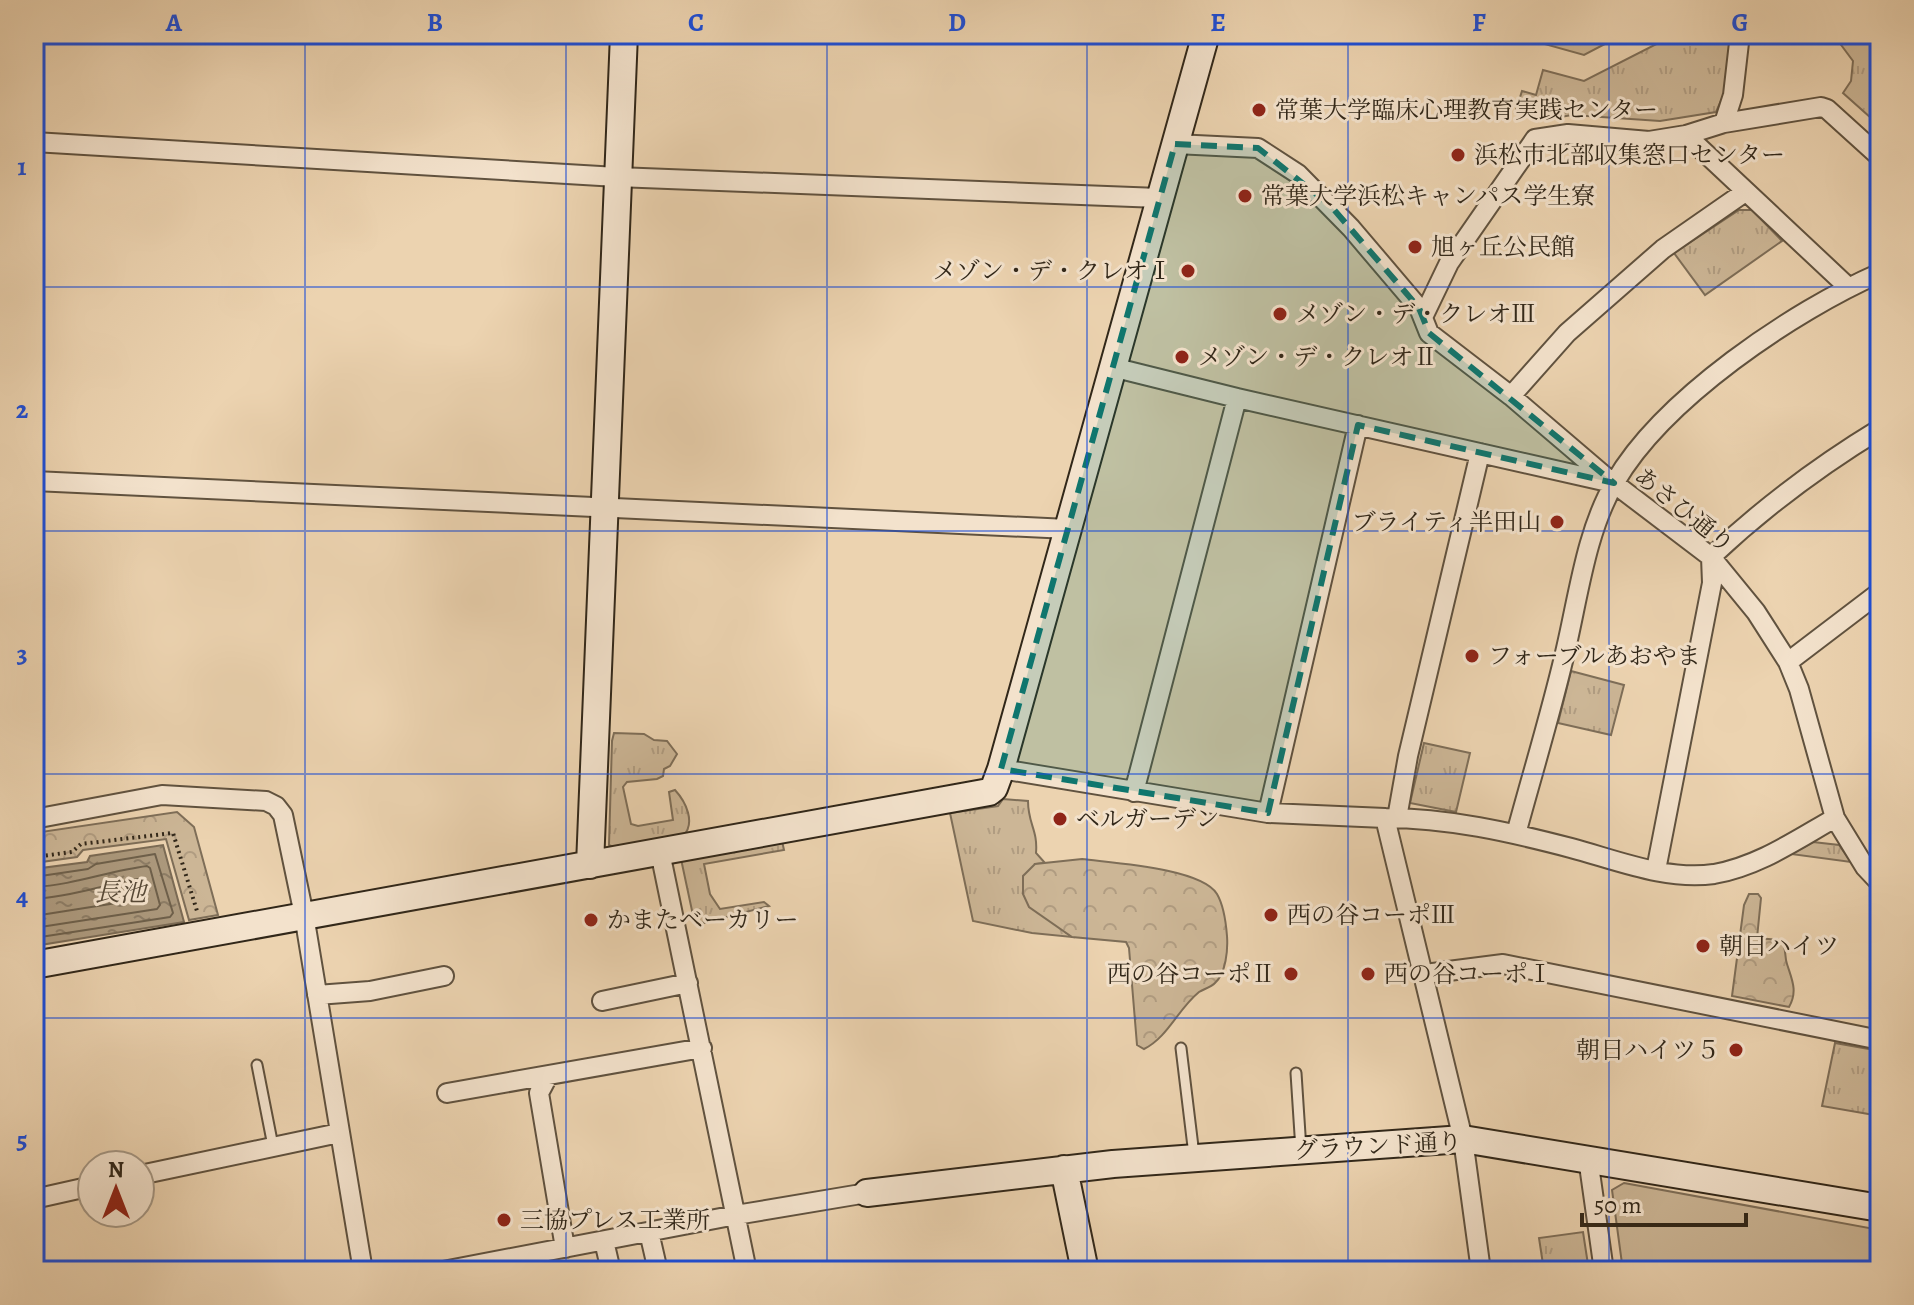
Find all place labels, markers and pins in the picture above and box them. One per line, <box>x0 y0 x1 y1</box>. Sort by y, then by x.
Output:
place label: 常葉大学臨床心理教育実践センター <box>1275 94 1658 126</box>
marker: 常葉大学臨床心理教育実践センター <box>1250 101 1268 119</box>
place label: 浜松市北部収集窓口センター <box>1474 139 1785 171</box>
marker: 浜松市北部収集窓口センター <box>1449 146 1467 164</box>
place label: 常葉大学浜松キャンパス学生寮 <box>1261 180 1595 212</box>
marker: 常葉大学浜松キャンパス学生寮 <box>1236 187 1254 205</box>
place label: 旭ヶ丘公民館 <box>1431 231 1575 263</box>
marker: 旭ヶ丘公民館 <box>1406 238 1424 256</box>
place label: メゾン・デ・クレオⅠ <box>933 255 1172 287</box>
marker: メゾン・デ・クレオⅠ <box>1179 262 1197 280</box>
place label: メゾン・デ・クレオⅢ <box>1296 298 1535 330</box>
marker: メゾン・デ・クレオⅢ <box>1271 305 1289 323</box>
place label: メゾン・デ・クレオⅡ <box>1198 341 1437 373</box>
marker: メゾン・デ・クレオⅡ <box>1173 348 1191 366</box>
place label: ブライティ半田山 <box>1352 506 1541 538</box>
marker: ブライティ半田山 <box>1548 513 1566 531</box>
place label: フォーブルあおやま <box>1488 640 1701 672</box>
marker: フォーブルあおやま <box>1463 647 1481 665</box>
place label: ベルガーデン <box>1076 803 1220 835</box>
marker: ベルガーデン <box>1051 810 1069 828</box>
place label: 西の谷コーポⅢ <box>1287 899 1455 931</box>
place label: かまたベーカリー <box>607 904 799 936</box>
marker: 西の谷コーポⅢ <box>1262 906 1280 924</box>
marker: かまたベーカリー <box>582 911 600 929</box>
place label: 朝日ハイツ <box>1719 930 1839 962</box>
marker: 朝日ハイツ <box>1694 937 1712 955</box>
place label: 西の谷コーポⅡ <box>1107 958 1275 990</box>
place label: 西の谷コーポⅠ <box>1384 958 1552 990</box>
marker: 西の谷コーポⅡ <box>1282 965 1300 983</box>
marker: 西の谷コーポⅠ <box>1359 965 1377 983</box>
place label: 朝日ハイツ５ <box>1576 1034 1720 1066</box>
marker: 朝日ハイツ５ <box>1727 1041 1745 1059</box>
place label: 三協プレス工業所 <box>520 1204 710 1236</box>
marker: 三協プレス工業所 <box>495 1211 513 1229</box>

